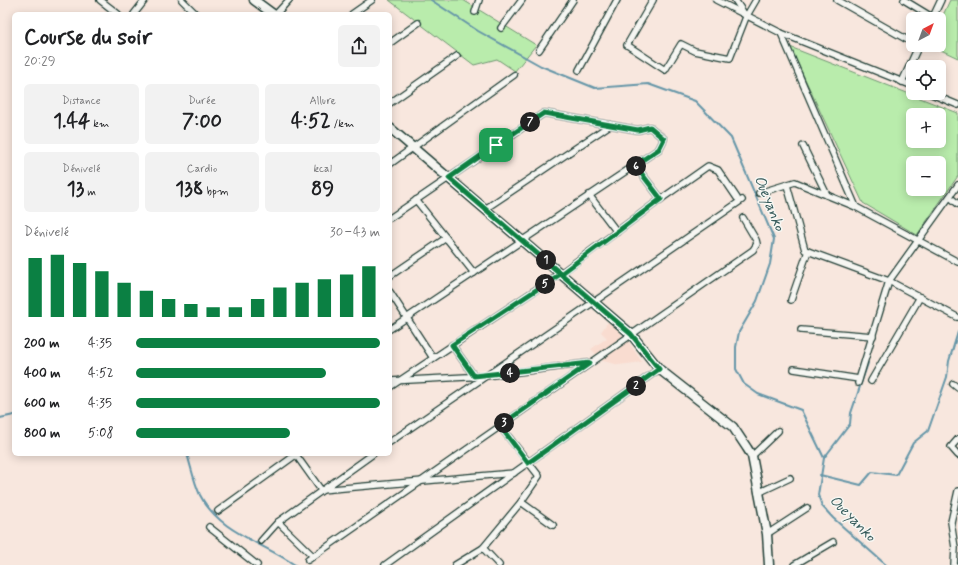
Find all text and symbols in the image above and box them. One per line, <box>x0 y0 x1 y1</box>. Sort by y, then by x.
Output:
north arrow <box>906 12 946 52</box>
map controls <box>906 12 946 196</box>
text: Course du soir <box>24 24 152 52</box>
button: share <box>338 25 380 67</box>
text: 20:29 <box>24 53 55 70</box>
button: locate <box>906 60 946 100</box>
text: Distance <box>62 94 101 108</box>
text: Durée <box>188 94 216 108</box>
text: Allure <box>309 94 336 108</box>
text: 1.44 <box>53 108 90 135</box>
text: 7:00 <box>182 108 222 135</box>
text: 4:52 <box>291 108 331 135</box>
button: + <box>906 108 946 148</box>
pin: 7 <box>520 112 540 132</box>
text: 7 <box>527 115 533 129</box>
text: km <box>90 117 109 131</box>
text: /km <box>331 117 354 131</box>
pin <box>479 128 513 162</box>
icon: arrive <box>485 134 507 156</box>
pin: 6 <box>626 156 646 176</box>
button: − <box>906 156 946 196</box>
text: 6 <box>633 159 639 173</box>
text: Dénivelé <box>62 162 100 176</box>
text: Cardio <box>187 162 217 176</box>
text: kcal <box>313 162 332 176</box>
water label: Oueyanko <box>749 173 790 235</box>
text: 13 <box>67 176 84 203</box>
text: 138 <box>175 176 204 203</box>
text: 89 <box>311 176 334 203</box>
text: m <box>84 185 96 199</box>
text: bpm <box>204 185 229 199</box>
text: Dénivelé <box>24 224 69 241</box>
text: 30–43 m <box>330 224 380 241</box>
pin: 1 <box>536 250 556 270</box>
text: 1 <box>544 253 548 267</box>
pin: 5 <box>535 274 555 294</box>
text: 5 <box>542 277 548 291</box>
text: 200 m <box>24 335 59 352</box>
text: 4:35 <box>88 335 112 352</box>
pin: 4 <box>500 363 520 383</box>
text: 400 m <box>24 365 61 382</box>
text: 4:52 <box>88 365 114 382</box>
text: 4 <box>507 366 513 380</box>
pin: 2 <box>626 376 646 396</box>
text: 2 <box>633 379 639 393</box>
text: 600 m <box>24 395 60 412</box>
text: 4:35 <box>88 395 112 412</box>
pin: 3 <box>494 413 514 433</box>
text: 3 <box>502 416 506 430</box>
text: 800 m <box>24 425 60 442</box>
text: 5:08 <box>88 425 114 442</box>
water label: Oueyanko <box>825 491 880 547</box>

